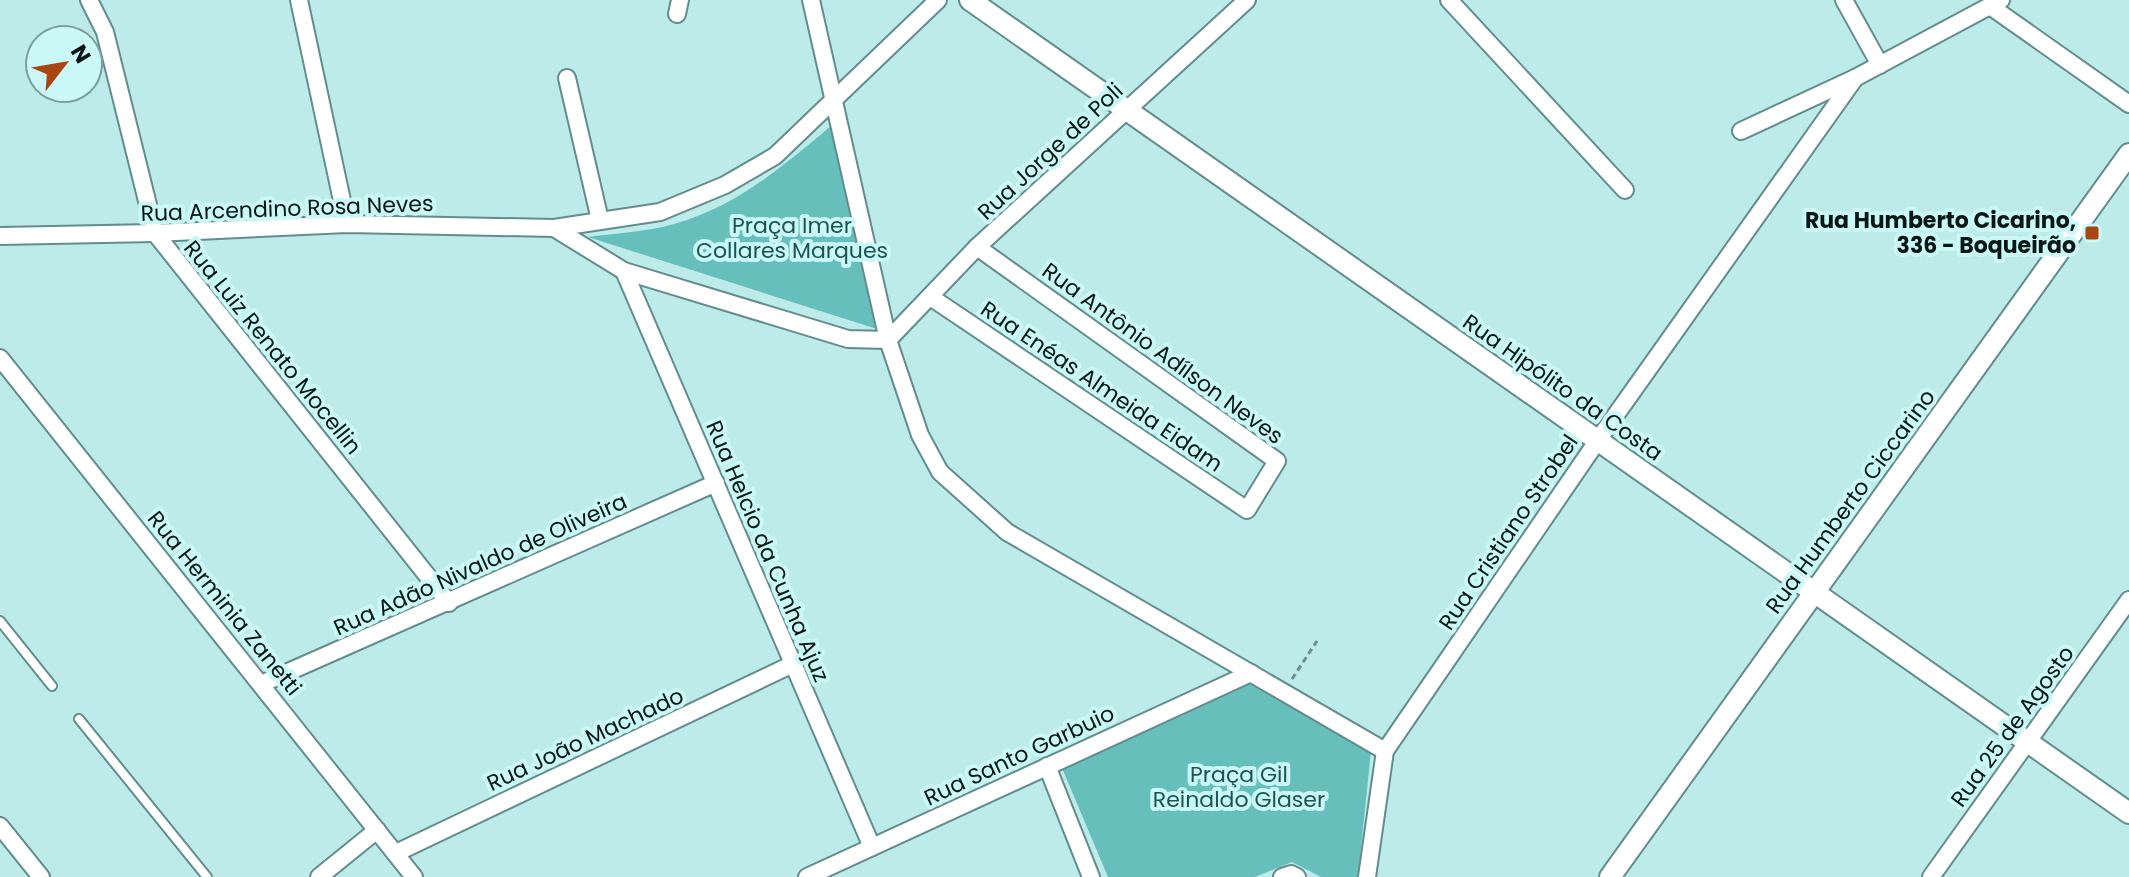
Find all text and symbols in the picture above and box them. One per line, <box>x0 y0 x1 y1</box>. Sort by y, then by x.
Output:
north arrow <box>24 24 104 104</box>
text: N <box>63 39 98 69</box>
street label: Rua Jorge de Poli <box>971 76 1130 227</box>
street label: Rua Arcendino Rosa Neves <box>140 188 434 229</box>
place label: Rua Humberto Cicarino, 336 - Boqueirão <box>1805 205 2076 261</box>
park label: Praça Imer Collares Marques <box>696 210 888 266</box>
marker: Rua Humberto Cicarino, 336 - Boqueirão <box>2083 224 2101 242</box>
street label: Rua Luiz Renato Mocellin <box>176 234 369 461</box>
street label: Rua Antônio Adílson Neves <box>1036 255 1290 452</box>
street label: Rua Enéas Almeida Eidam <box>974 294 1229 479</box>
street label: Rua Hipólito da Costa <box>1456 307 1669 468</box>
street label: Rua Humberto Ciccarino <box>1758 383 1942 620</box>
street label: Rua Helcio da Cunha Ajuz <box>698 416 837 687</box>
street label: Rua Cristiano Strobel <box>1431 428 1586 636</box>
street label: Rua Adão Nivaldo de Oliveira <box>329 486 632 643</box>
street label: Rua Herminia Zanetti <box>140 504 309 702</box>
street label: Rua 25 de Agosto <box>1943 639 2081 813</box>
street label: Rua João Machado <box>482 680 689 799</box>
street label: Rua Santo Garbuio <box>919 698 1119 813</box>
park label: Praça Gil Reinaldo Glaser <box>1153 759 1325 815</box>

